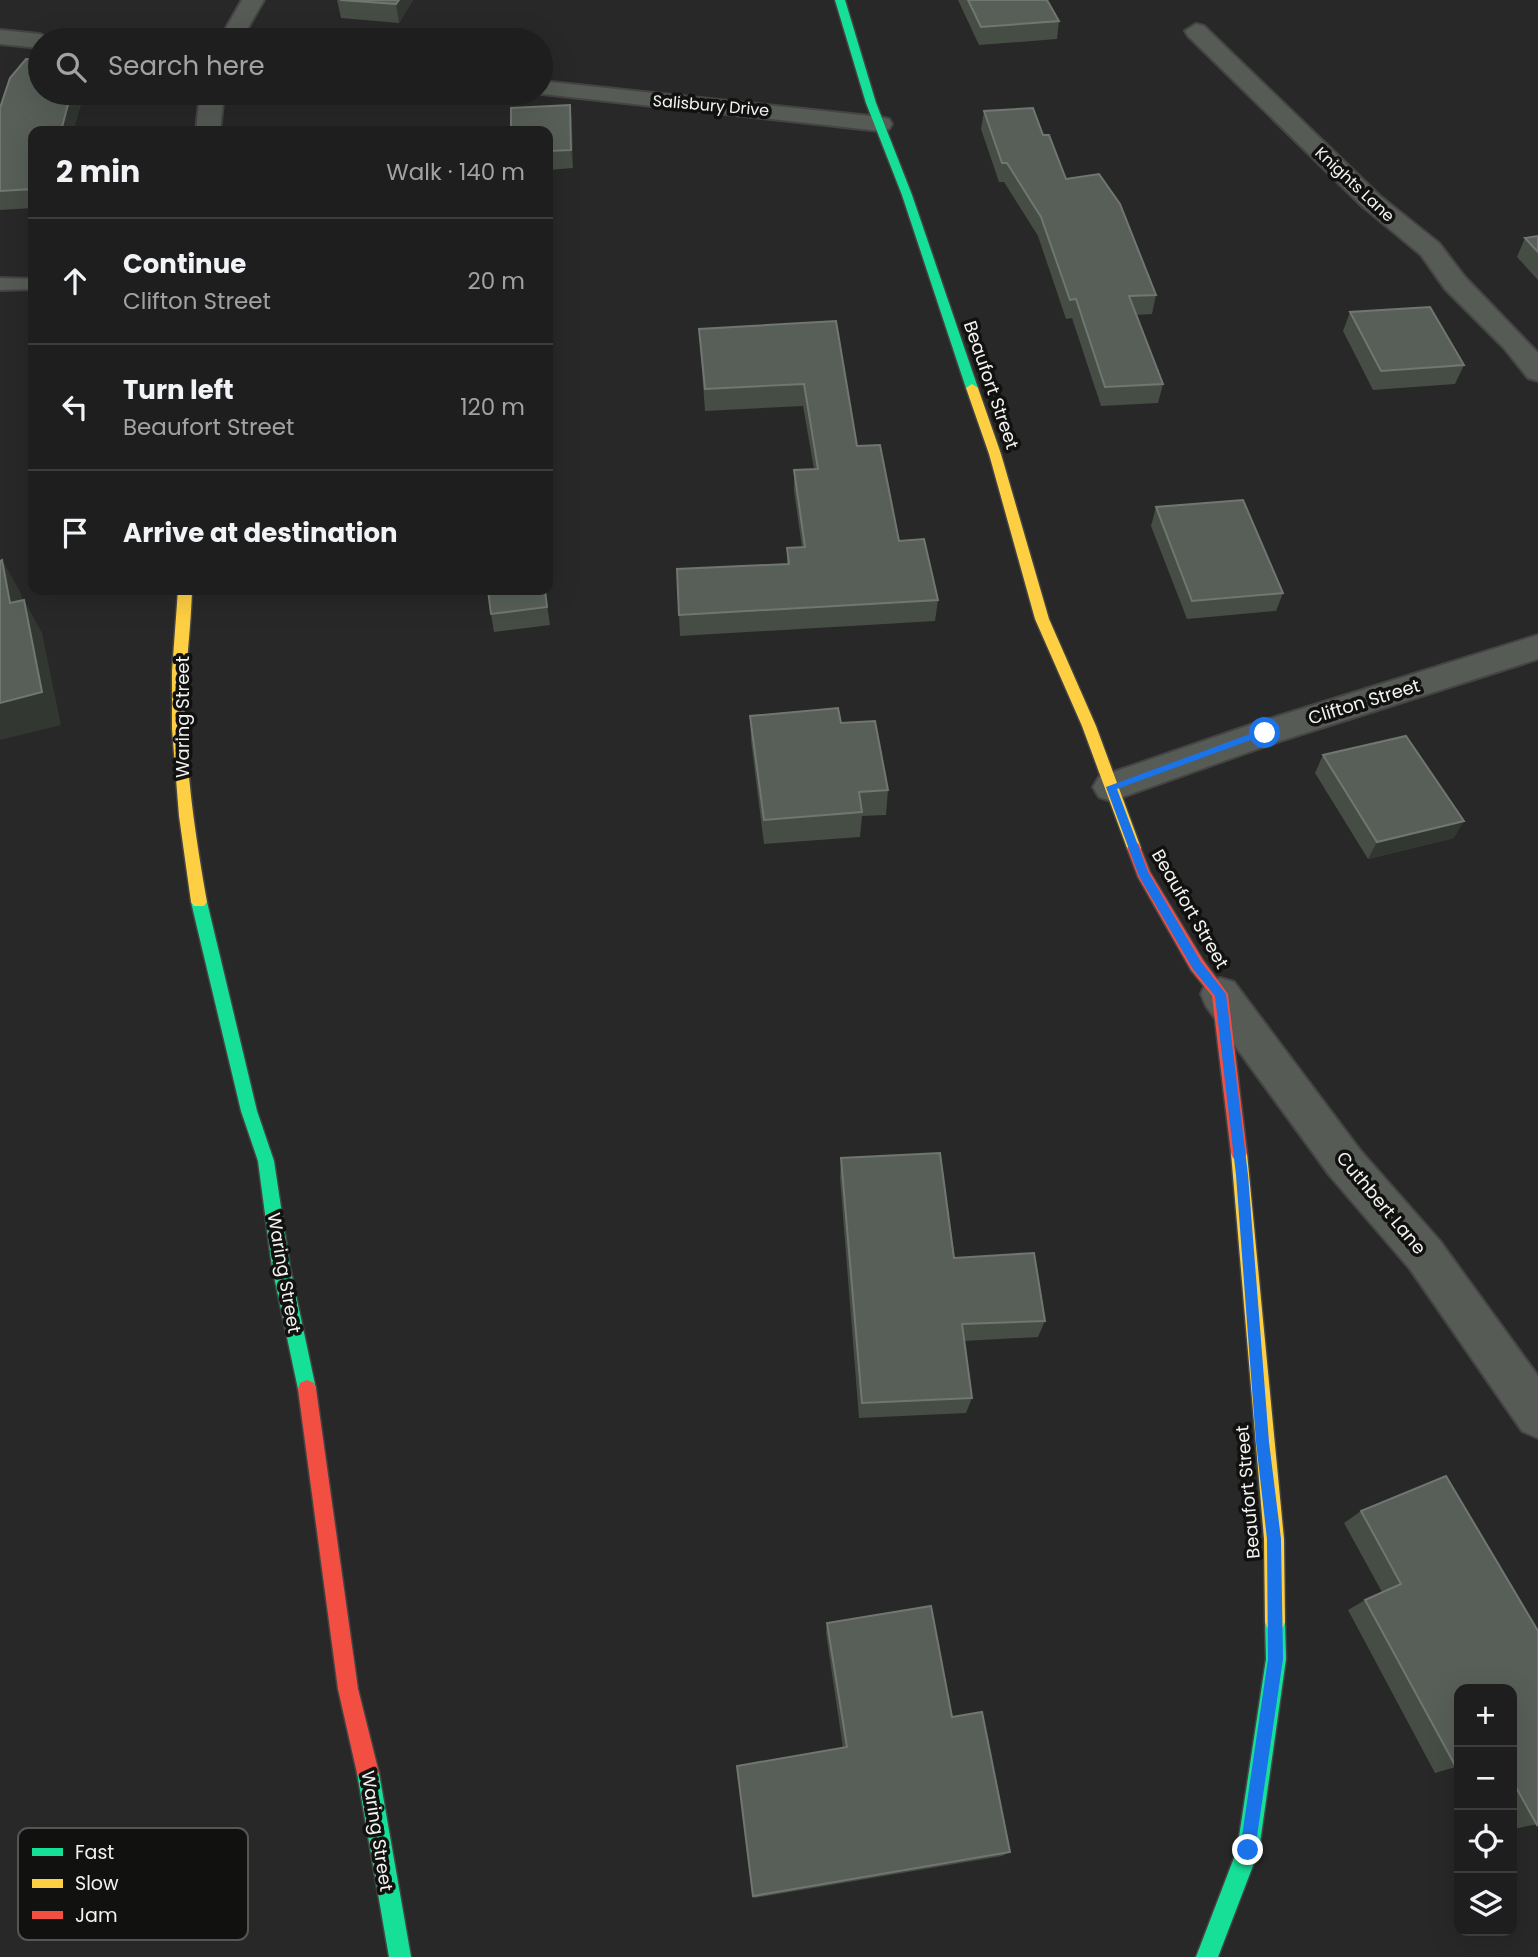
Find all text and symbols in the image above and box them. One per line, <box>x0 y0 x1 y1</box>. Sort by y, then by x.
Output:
search box <box>28 28 553 105</box>
icon: search <box>52 48 90 86</box>
text: Search here <box>108 48 265 84</box>
street label: Salisbury Drive <box>652 89 770 122</box>
street label: Knights Lane <box>1310 141 1400 227</box>
text: 2 min <box>56 150 140 193</box>
text: Walk · 140 m <box>386 156 525 188</box>
text: Continue <box>123 246 246 282</box>
icon: ahead <box>56 262 94 300</box>
text: 20 m <box>467 265 525 297</box>
text: Clifton Street <box>123 285 271 317</box>
street label: Beaufort Street <box>958 317 1025 452</box>
text: Turn left <box>123 372 234 408</box>
icon: left <box>56 388 94 426</box>
text: 120 m <box>460 391 525 423</box>
text: Beaufort Street <box>123 411 294 443</box>
icon: arrive <box>56 514 94 552</box>
text: Arrive at destination <box>123 515 398 551</box>
street label: Waring Street <box>170 656 195 778</box>
street label: Clifton Street <box>1305 673 1423 730</box>
route start <box>1249 717 1280 748</box>
street label: Beaufort Street <box>1146 844 1235 973</box>
street label: Cuthbert Lane <box>1331 1146 1432 1260</box>
street label: Waring Street <box>262 1211 307 1335</box>
street label: Beaufort Street <box>1229 1424 1266 1560</box>
map controls <box>1454 1684 1517 1936</box>
button: + <box>1454 1684 1517 1747</box>
button: − <box>1454 1747 1517 1810</box>
street label: Waring Street <box>356 1769 399 1893</box>
button: locate <box>1454 1810 1517 1873</box>
legend <box>18 1828 248 1940</box>
route end <box>1232 1834 1263 1865</box>
text: Fast <box>75 1839 114 1866</box>
text: Slow <box>75 1870 119 1897</box>
button: layers <box>1454 1873 1517 1936</box>
text: Jam <box>75 1902 117 1929</box>

